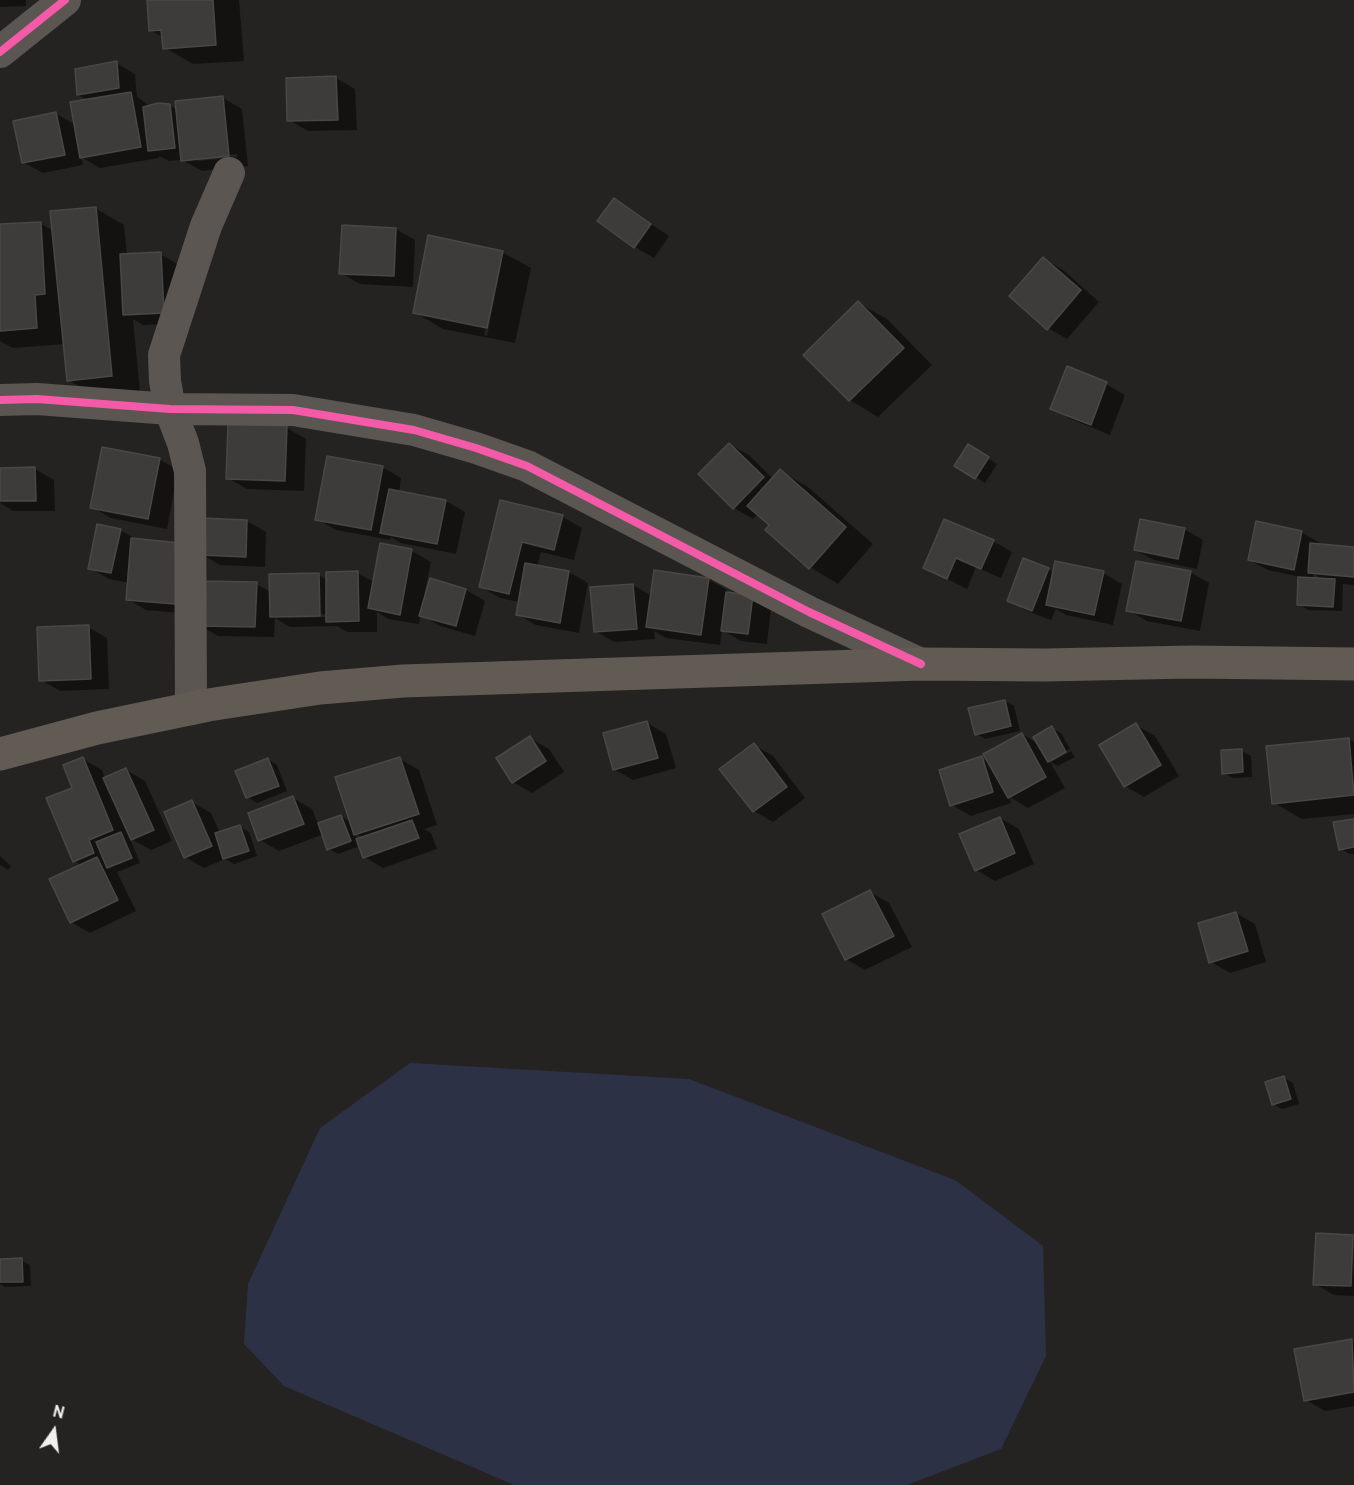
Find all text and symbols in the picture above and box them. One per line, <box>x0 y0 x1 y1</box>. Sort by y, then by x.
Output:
north arrow <box>24 1401 84 1461</box>
text: N <box>50 1402 66 1425</box>

